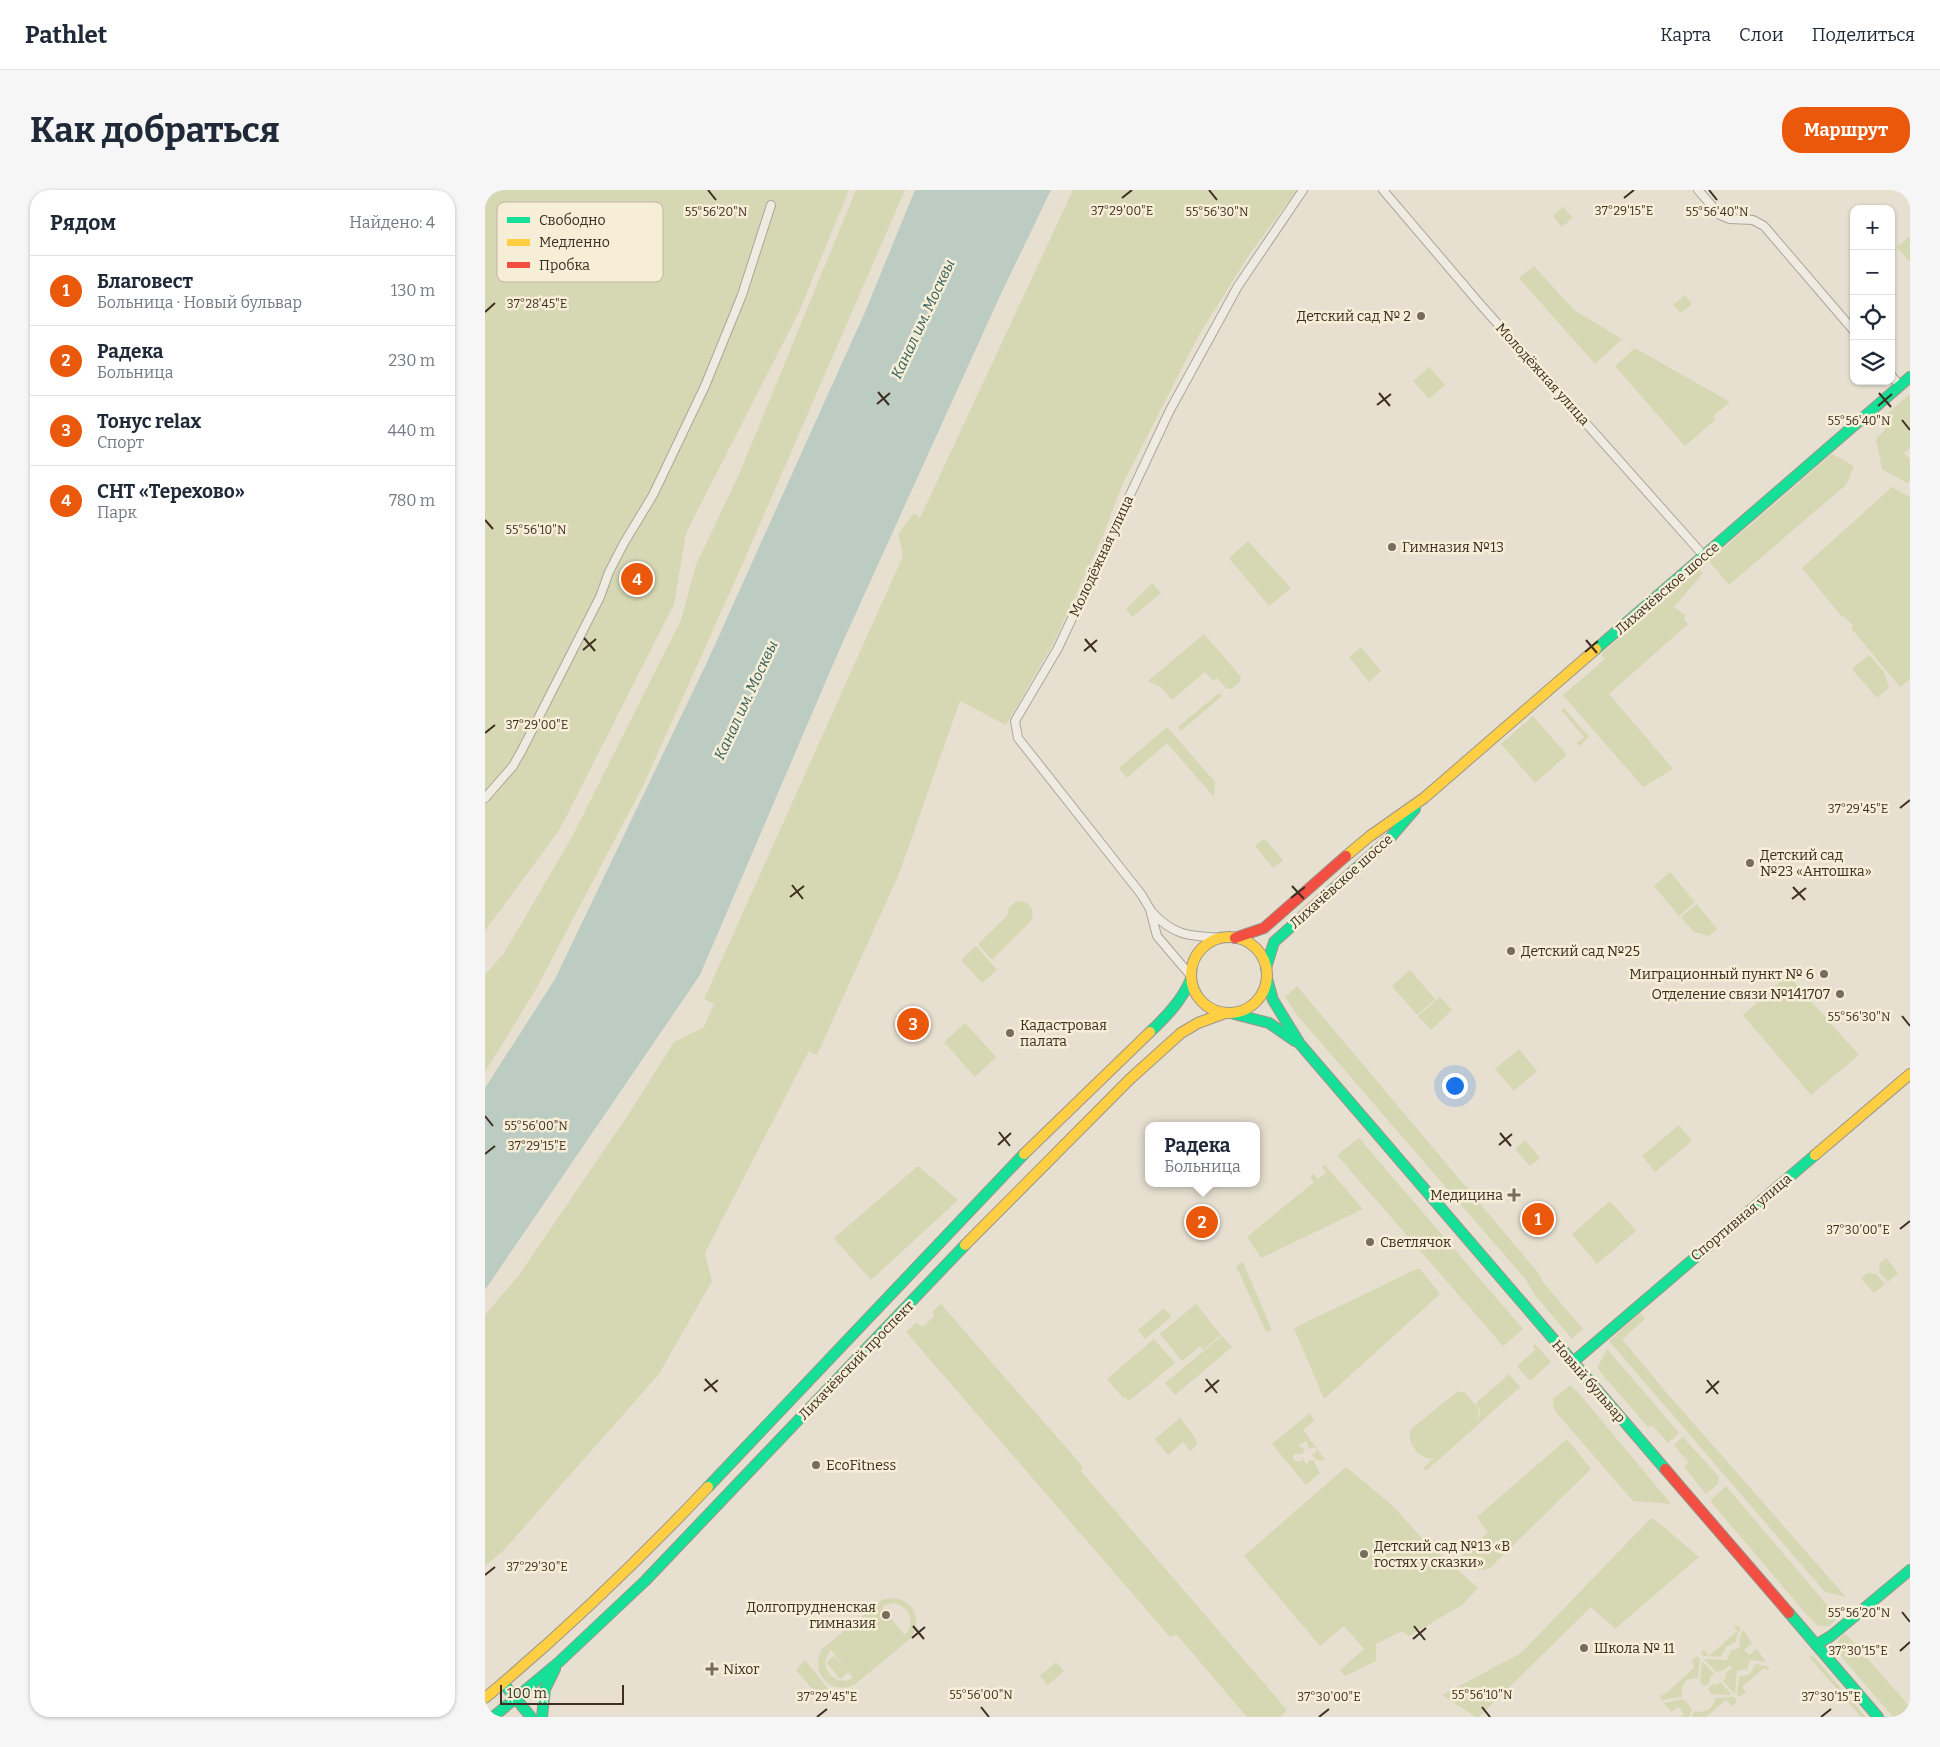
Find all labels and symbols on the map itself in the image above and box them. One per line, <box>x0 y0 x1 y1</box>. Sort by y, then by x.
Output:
legend <box>497 202 663 282</box>
text: 37°29'00"E <box>1091 204 1153 218</box>
text: 37°29'15"E <box>1595 204 1653 218</box>
text: 55°56'20"N <box>685 205 748 219</box>
text: 55°56'30"N <box>1186 205 1249 219</box>
text: 55°56'40"N <box>1686 205 1749 219</box>
text: Свободно <box>539 212 605 229</box>
text: Медленно <box>539 234 610 251</box>
water label: Канал им. Москвы <box>887 256 959 382</box>
text: Пробка <box>539 257 590 274</box>
text: 37°28'45"E <box>507 297 567 311</box>
place label: Детский сад № 2 <box>1297 308 1411 325</box>
marker: Детский сад № 2 <box>1415 310 1427 322</box>
street label: Молодёжная улица <box>1492 320 1593 429</box>
text: 55°56'40"N <box>1828 414 1891 428</box>
street label: Молодёжная улица <box>1066 492 1137 620</box>
text: 55°56'10"N <box>506 523 567 537</box>
street label: Лихачёвское шоссе <box>1612 538 1723 638</box>
place label: Гимназия №13 <box>1402 539 1504 556</box>
marker: Гимназия №13 <box>1386 541 1398 553</box>
pin: 4 <box>621 560 653 598</box>
water label: Канал им. Москвы <box>710 637 782 763</box>
text: 37°29'00"E <box>506 718 568 732</box>
text: 37°29'45"E <box>1828 802 1888 816</box>
street label: Лихачёвское шоссе <box>1286 831 1396 932</box>
place label: Детский сад №23 «Антошка» <box>1760 847 1872 880</box>
marker: Детский сад №23 «Антошка» <box>1744 857 1756 869</box>
place label: Детский сад №25 <box>1521 943 1640 960</box>
marker: Детский сад №25 <box>1505 945 1517 957</box>
place label: Миграционный пункт № 6 <box>1629 966 1814 983</box>
marker: Миграционный пункт № 6 <box>1818 968 1830 980</box>
place label: Отделение связи №141707 <box>1652 986 1830 1003</box>
marker: Отделение связи №141707 <box>1834 988 1846 1000</box>
pin: 3 <box>897 1005 929 1043</box>
text: 55°56'30"N <box>1828 1010 1891 1024</box>
place label: Кадастровая палата <box>1020 1017 1107 1050</box>
marker: Кадастровая палата <box>1004 1027 1016 1039</box>
your location <box>1442 1073 1468 1099</box>
text: 55°56'00"N <box>504 1119 568 1133</box>
text: 37°29'15"E <box>508 1139 566 1153</box>
street label: Спортивная улица <box>1687 1170 1796 1265</box>
place label: Медицина <box>1430 1187 1503 1204</box>
marker: Медицина <box>1507 1188 1521 1202</box>
pin: 1 <box>1522 1200 1554 1238</box>
pin: 2 <box>1186 1203 1218 1241</box>
text: 37°30'00"E <box>1826 1223 1890 1237</box>
place label: Светлячок <box>1380 1234 1452 1251</box>
marker: Светлячок <box>1364 1236 1376 1248</box>
street label: Лихачёвский проспект <box>795 1297 918 1423</box>
street label: Новый бульвар <box>1548 1337 1629 1426</box>
place label: EcoFitness <box>826 1457 896 1474</box>
marker: EcoFitness <box>810 1459 822 1471</box>
place label: Детский сад №13 «В гостях у сказки» <box>1374 1538 1510 1571</box>
marker: Детский сад №13 «В гостях у сказки» <box>1358 1548 1370 1560</box>
text: 37°29'30"E <box>506 1560 568 1574</box>
place label: Долгопрудненская гимназия <box>746 1599 876 1632</box>
text: 55°56'20"N <box>1828 1606 1891 1620</box>
marker: Долгопрудненская гимназия <box>880 1609 892 1621</box>
place label: Школа № 11 <box>1594 1640 1675 1657</box>
marker: Школа № 11 <box>1578 1642 1590 1654</box>
text: 37°30'15"E <box>1828 1644 1888 1658</box>
place label: Nixor <box>723 1661 759 1678</box>
marker: Nixor <box>705 1662 719 1676</box>
scale bar <box>500 1682 624 1705</box>
text: 55°56'00"N <box>949 1688 1013 1702</box>
text: 55°56'10"N <box>1452 1688 1513 1702</box>
text: 37°29'45"E <box>797 1690 857 1704</box>
text: 37°30'00"E <box>1297 1690 1361 1704</box>
text: 37°30'15"E <box>1801 1690 1861 1704</box>

